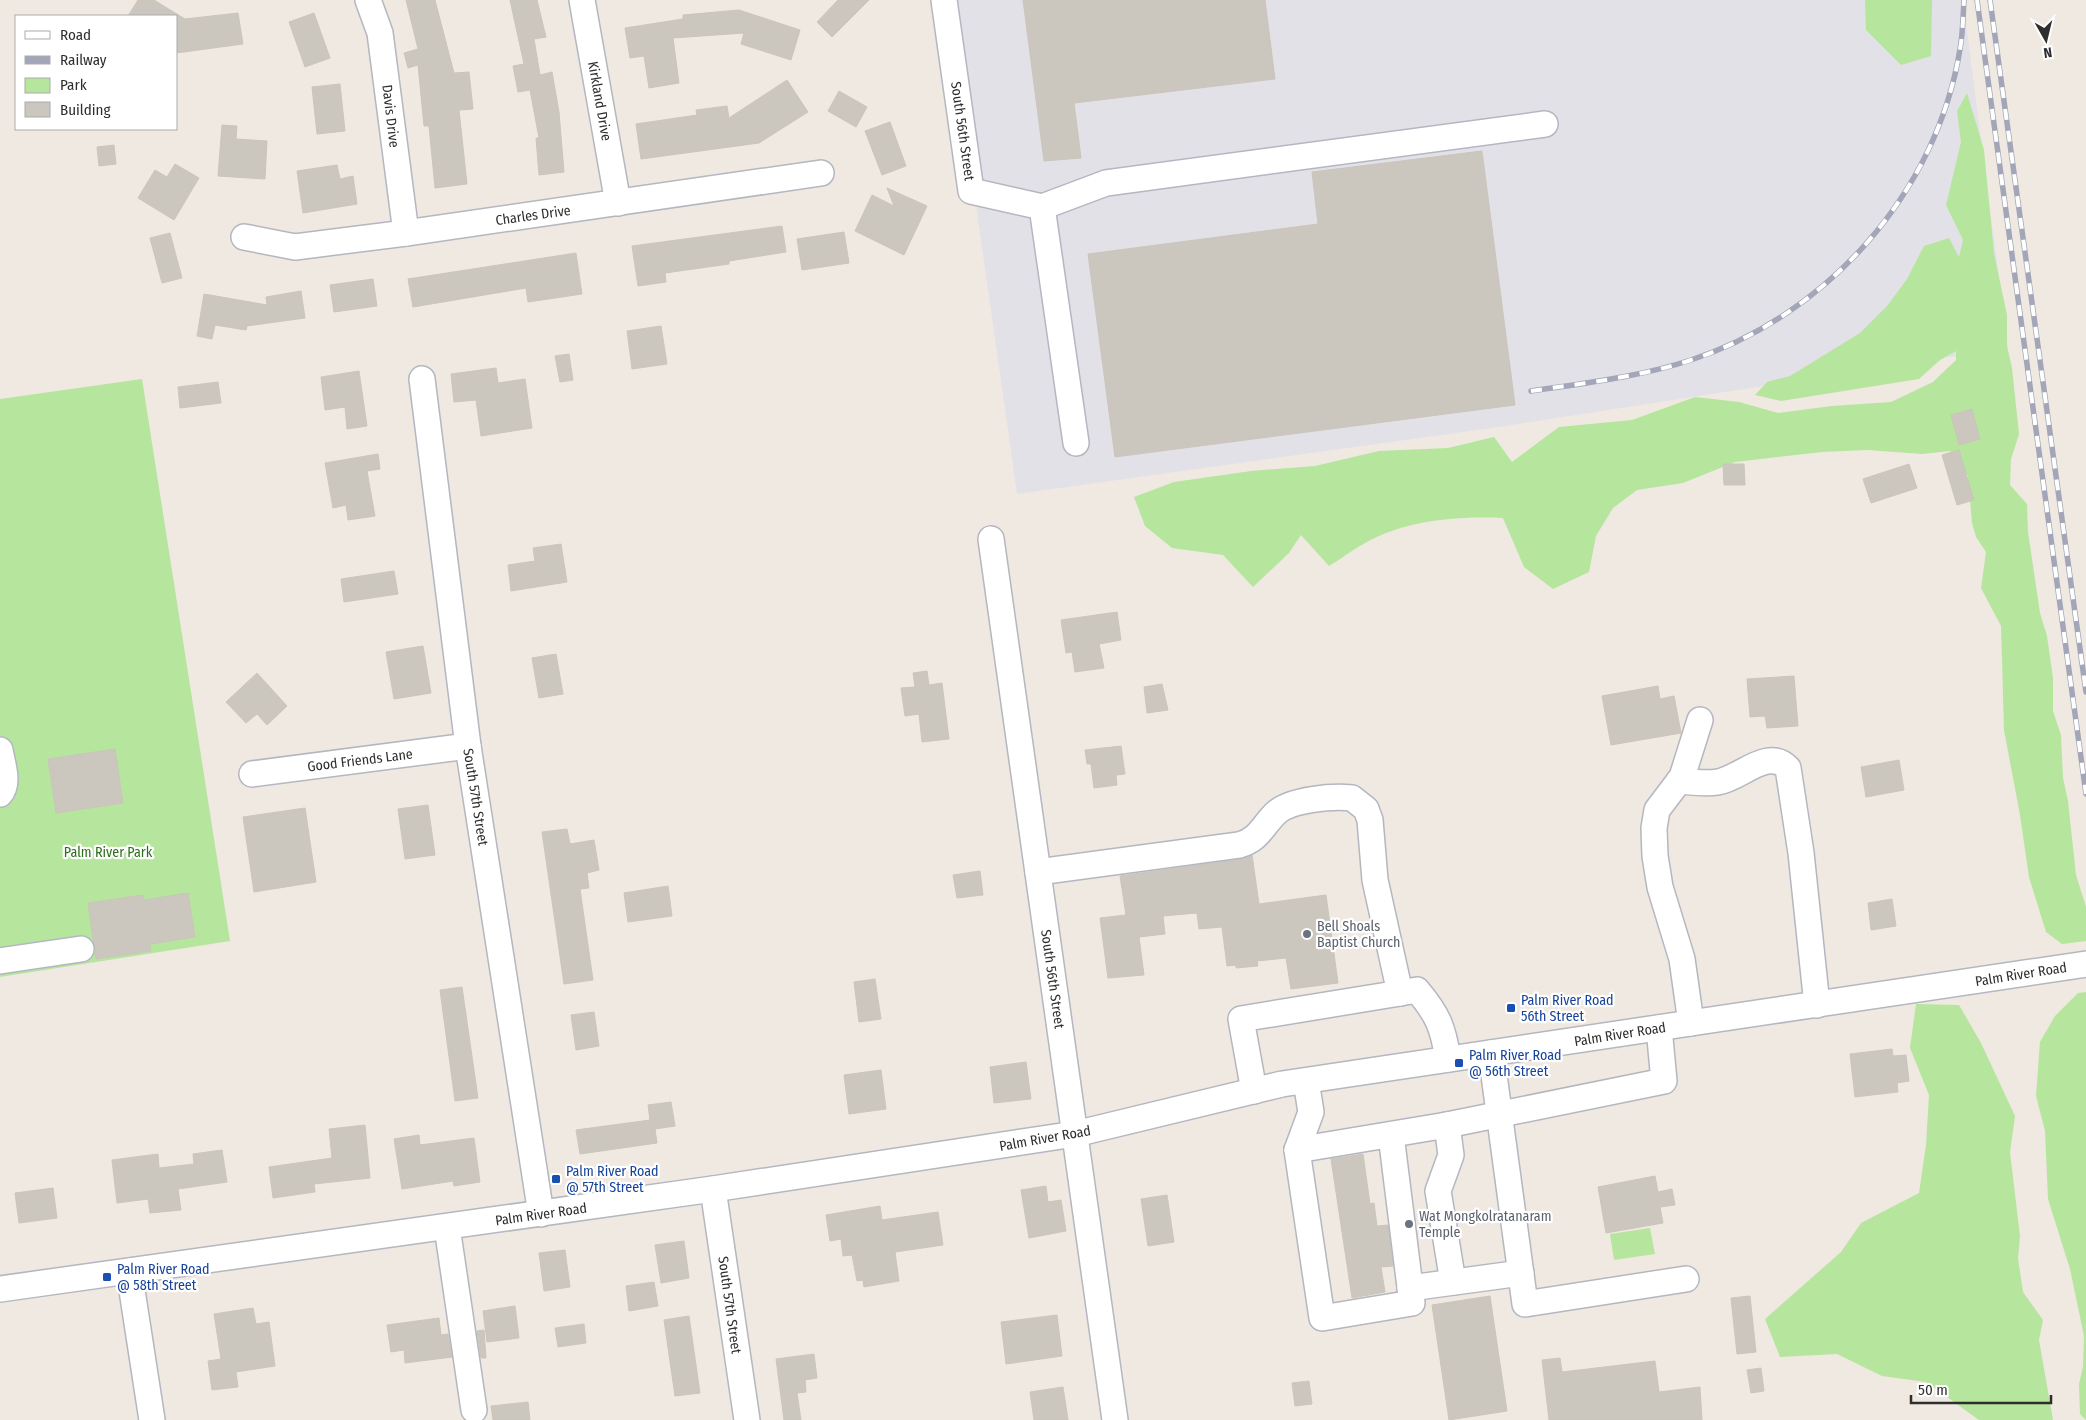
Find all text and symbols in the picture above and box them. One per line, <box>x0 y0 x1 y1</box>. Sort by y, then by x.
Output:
legend <box>15 15 178 130</box>
north arrow <box>2021 15 2071 65</box>
text: Road <box>60 26 91 44</box>
text: N <box>2042 43 2053 61</box>
text: Railway <box>60 51 107 69</box>
street label: Kirkland Drive <box>584 60 615 142</box>
text: Park <box>60 76 87 94</box>
street label: South 56th Street <box>947 80 978 182</box>
street label: Davis Drive <box>378 84 403 149</box>
text: Building <box>60 101 111 119</box>
street label: Charles Drive <box>494 202 572 229</box>
street label: Good Friends Lane <box>306 746 414 775</box>
street label: South 57th Street <box>459 747 492 847</box>
park label: Palm River Park <box>64 844 153 861</box>
place label: Bell Shoals Baptist Church <box>1317 918 1400 951</box>
street label: South 56th Street <box>1037 928 1068 1030</box>
marker: Bell Shoals Baptist Church <box>1301 928 1313 940</box>
street label: Palm River Road <box>1974 959 2068 990</box>
place label: Palm River Road 56th Street <box>1521 992 1614 1025</box>
marker: Palm River Road 56th Street <box>1505 1002 1517 1014</box>
street label: Palm River Road <box>1573 1019 1667 1050</box>
place label: Palm River Road @ 56th Street <box>1469 1047 1562 1080</box>
marker: Palm River Road @ 56th Street <box>1453 1057 1465 1069</box>
street label: Palm River Road <box>998 1122 1092 1155</box>
place label: Palm River Road @ 57th Street <box>566 1163 659 1196</box>
marker: Palm River Road @ 57th Street <box>550 1173 562 1185</box>
street label: Palm River Road <box>494 1200 588 1229</box>
place label: Wat Mongkolratanaram Temple <box>1419 1208 1552 1241</box>
marker: Wat Mongkolratanaram Temple <box>1403 1218 1415 1230</box>
street label: South 57th Street <box>714 1255 745 1355</box>
place label: Palm River Road @ 58th Street <box>117 1261 210 1294</box>
marker: Palm River Road @ 58th Street <box>101 1271 113 1283</box>
scale bar <box>1911 1372 2051 1404</box>
text: 50 m <box>1918 1381 1948 1399</box>

